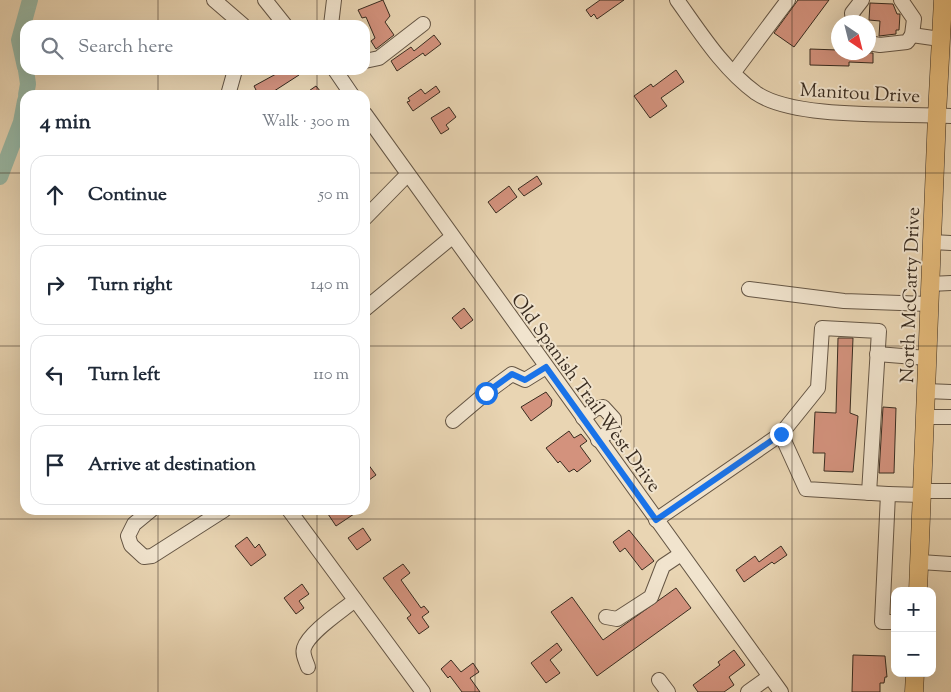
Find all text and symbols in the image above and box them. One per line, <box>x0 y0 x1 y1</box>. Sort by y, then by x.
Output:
north arrow <box>831 15 876 60</box>
search box <box>20 20 370 75</box>
icon: search <box>38 34 66 62</box>
text: Search here <box>78 34 173 61</box>
street label: Manitou Drive <box>799 78 921 111</box>
text: 4 min <box>40 108 91 138</box>
text: Walk · 300 m <box>262 111 350 134</box>
icon: ahead <box>41 181 69 209</box>
text: Continue <box>88 182 167 209</box>
text: 50 m <box>318 184 349 207</box>
street label: North McCarty Drive <box>895 206 928 384</box>
icon: right <box>41 271 69 299</box>
text: Turn right <box>88 272 172 299</box>
text: 140 m <box>311 274 349 297</box>
street label: Old Spanish Trail West Drive <box>503 288 667 499</box>
icon: left <box>41 361 69 389</box>
text: Turn left <box>88 362 160 389</box>
text: 110 m <box>313 364 349 387</box>
route start <box>475 382 498 405</box>
route end <box>770 423 793 446</box>
icon: arrive <box>41 451 69 479</box>
text: Arrive at destination <box>88 452 256 479</box>
map controls <box>891 587 936 677</box>
button: + <box>891 587 936 632</box>
button: − <box>891 632 936 677</box>

